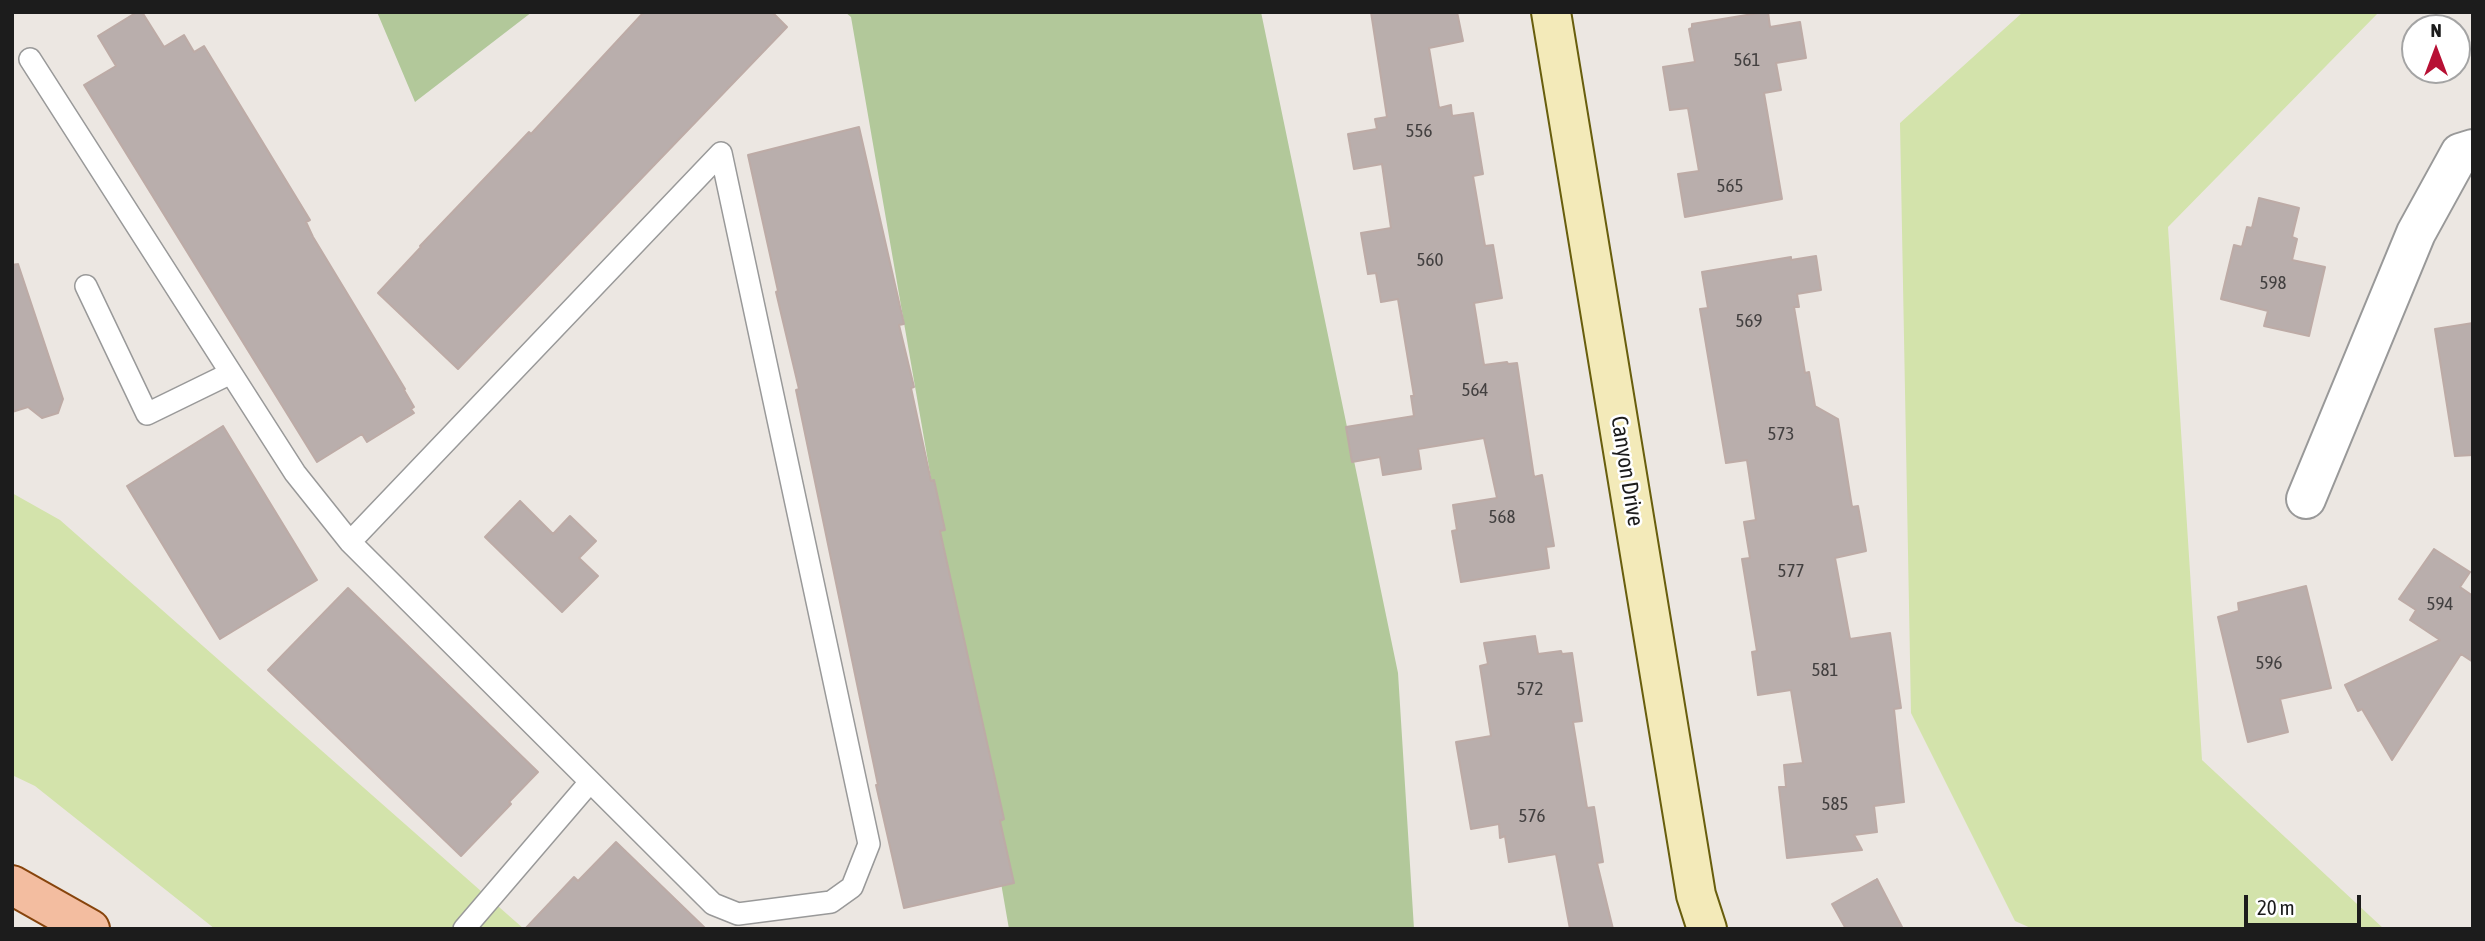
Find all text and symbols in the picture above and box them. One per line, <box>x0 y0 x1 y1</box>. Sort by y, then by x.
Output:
north arrow <box>2401 14 2471 84</box>
text: N <box>2430 19 2442 41</box>
house number: 561 <box>1734 49 1760 71</box>
house number: 556 <box>1406 120 1432 142</box>
house number: 565 <box>1717 175 1743 197</box>
house number: 560 <box>1417 249 1443 271</box>
house number: 598 <box>2260 272 2286 294</box>
house number: 569 <box>1736 310 1762 332</box>
house number: 564 <box>1462 379 1488 401</box>
street label: Canyon Drive <box>1605 414 1649 528</box>
house number: 573 <box>1768 423 1794 445</box>
house number: 568 <box>1489 506 1515 528</box>
house number: 577 <box>1778 560 1804 582</box>
house number: 594 <box>2427 593 2453 615</box>
house number: 596 <box>2256 652 2282 674</box>
house number: 581 <box>1812 659 1838 681</box>
house number: 572 <box>1517 678 1543 700</box>
house number: 585 <box>1822 793 1848 815</box>
house number: 576 <box>1519 805 1545 827</box>
scale bar <box>2247 881 2364 925</box>
text: 20 m <box>2257 895 2295 919</box>

